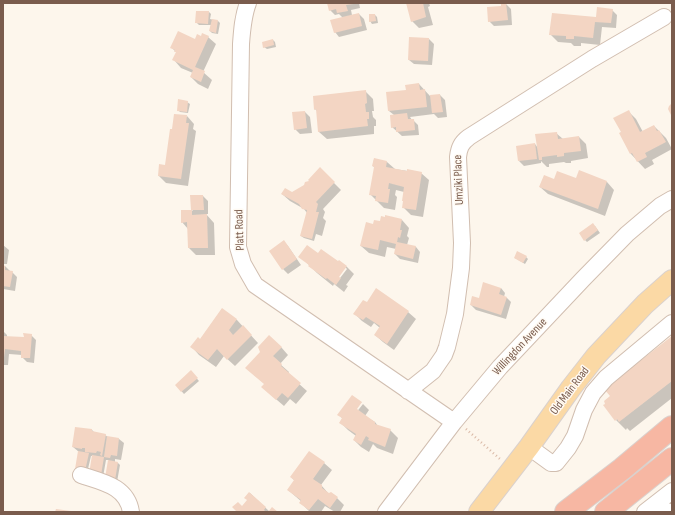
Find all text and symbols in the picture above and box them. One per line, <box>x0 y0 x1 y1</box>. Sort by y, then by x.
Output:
street label: Umziki Place <box>451 155 467 205</box>
street label: Platt Road <box>232 209 248 251</box>
street label: Willingdon Avenue <box>490 315 550 379</box>
street label: Old Main Road <box>547 364 593 418</box>

